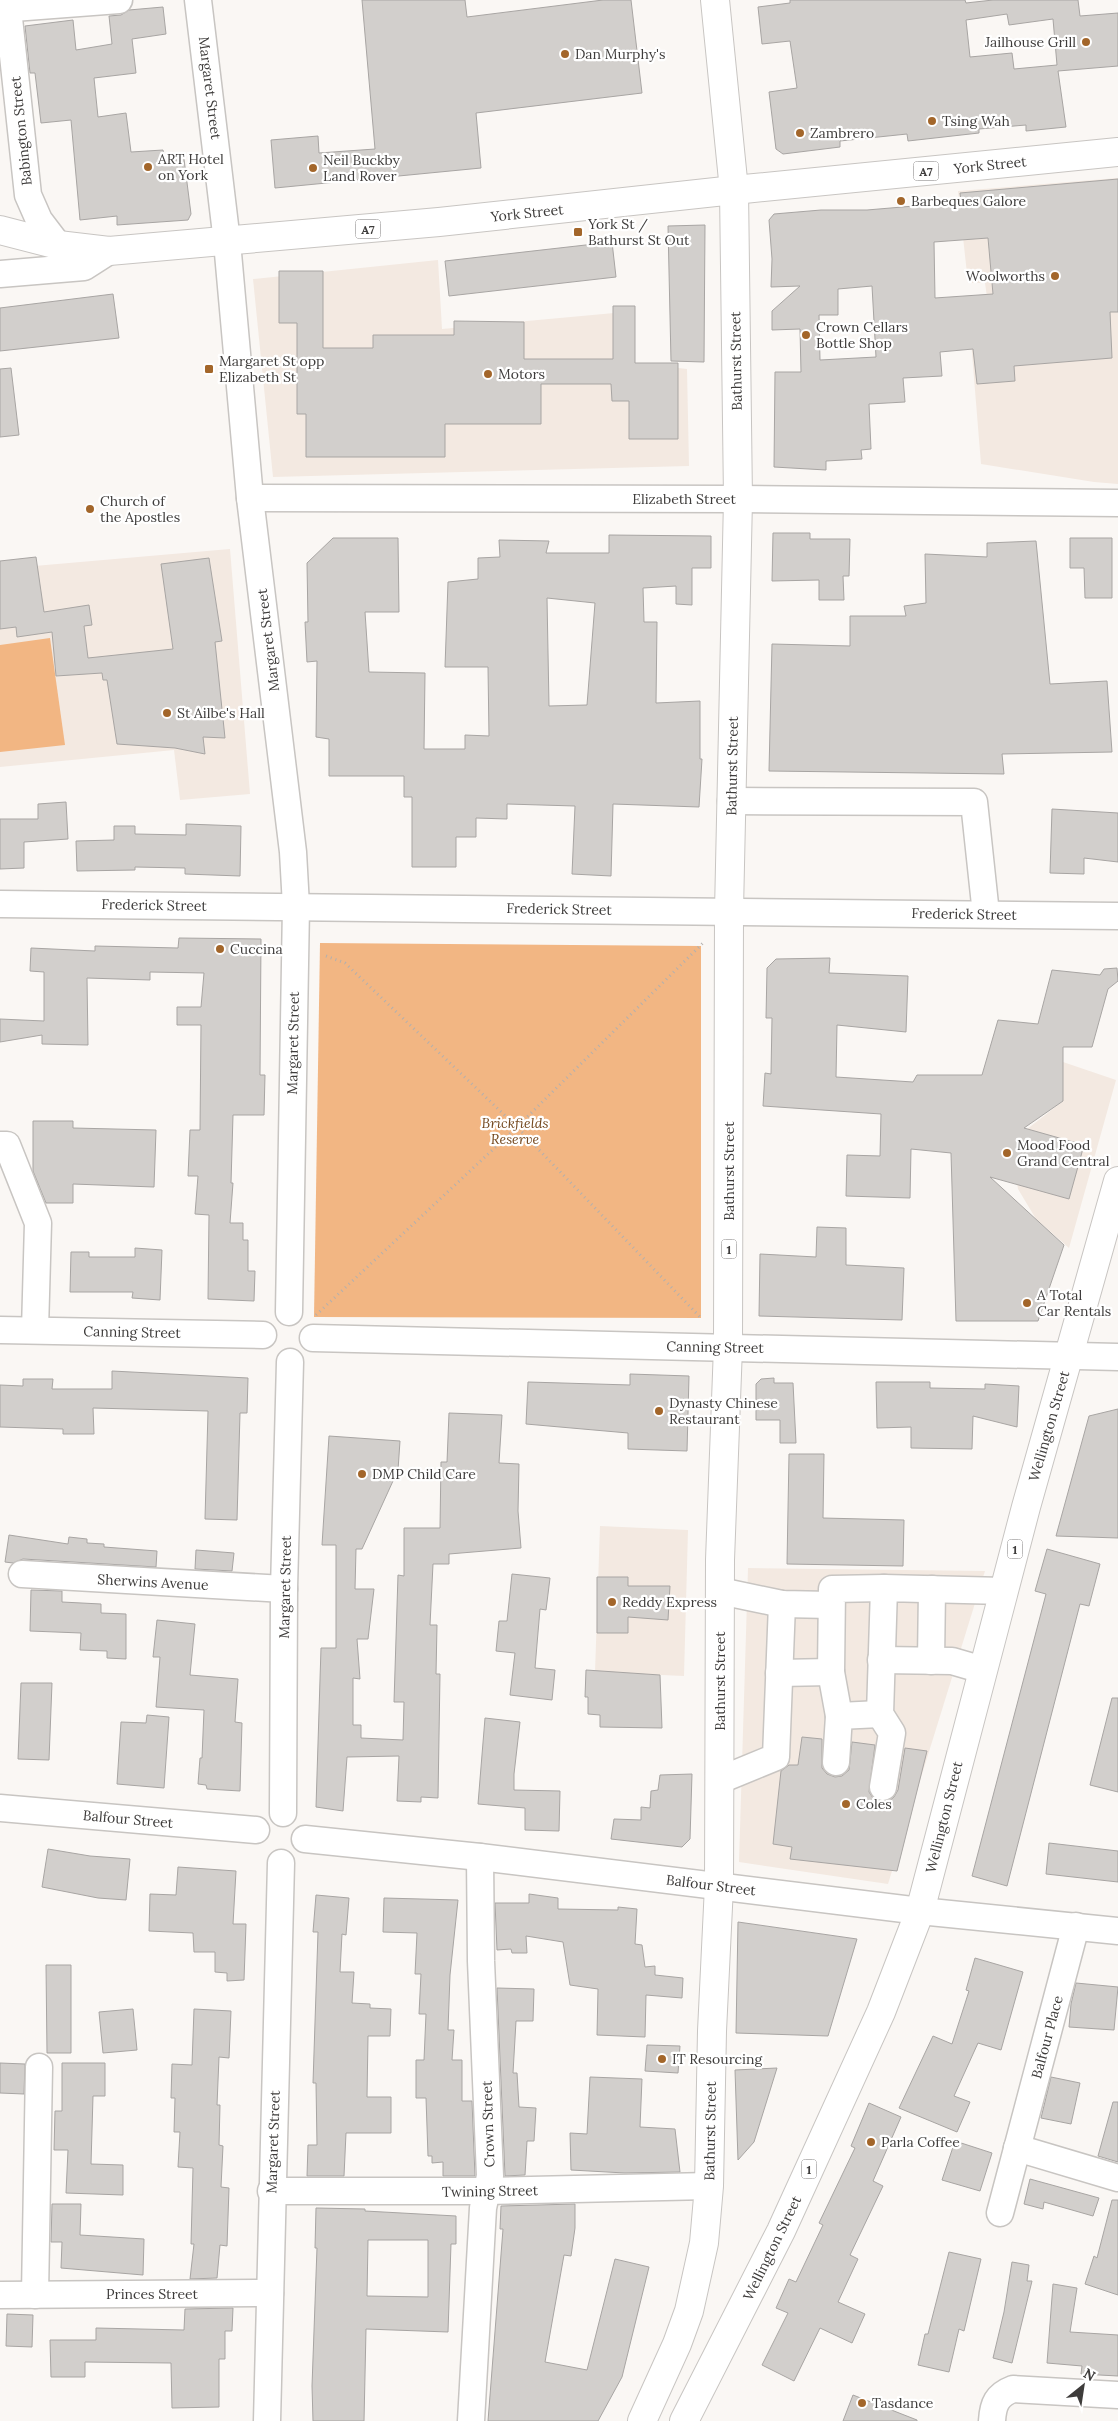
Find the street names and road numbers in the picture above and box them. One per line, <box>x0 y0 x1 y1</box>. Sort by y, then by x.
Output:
street label: Margaret Street <box>195 36 225 141</box>
street label: Babington Street <box>6 75 36 187</box>
street label: York Street <box>952 152 1028 178</box>
road number: A7 <box>914 162 938 180</box>
street label: York Street <box>489 200 565 226</box>
road number: A7 <box>356 220 380 238</box>
street label: Bathurst Street <box>726 311 746 411</box>
street label: Elizabeth Street <box>632 490 736 508</box>
street label: Margaret Street <box>253 587 283 692</box>
street label: Bathurst Street <box>722 716 742 816</box>
street label: Frederick Street <box>101 895 207 915</box>
street label: Frederick Street <box>506 899 612 919</box>
street label: Frederick Street <box>911 904 1017 924</box>
street label: Margaret Street <box>283 991 303 1095</box>
street label: Bathurst Street <box>720 1121 738 1221</box>
road number: 1 <box>722 1240 736 1258</box>
street label: Canning Street <box>83 1322 182 1342</box>
street label: Canning Street <box>666 1337 765 1357</box>
street label: Wellington Street <box>1025 1368 1074 1483</box>
street label: Margaret Street <box>275 1535 295 1639</box>
road number: 1 <box>1008 1540 1022 1558</box>
street label: Sherwins Avenue <box>97 1570 210 1594</box>
street label: Bathurst Street <box>711 1631 729 1731</box>
street label: Wellington Street <box>921 1759 967 1875</box>
street label: Balfour Street <box>82 1806 174 1832</box>
street label: Balfour Street <box>665 1871 758 1900</box>
street label: Balfour Place <box>1027 1993 1067 2080</box>
street label: Crown Street <box>477 2080 499 2168</box>
street label: Bathurst Street <box>700 2081 720 2181</box>
street label: Margaret Street <box>262 2089 284 2194</box>
road number: 1 <box>802 2160 816 2178</box>
street label: Twining Street <box>442 2181 539 2201</box>
street label: Wellington Street <box>739 2192 805 2303</box>
street label: Princes Street <box>106 2285 198 2303</box>

